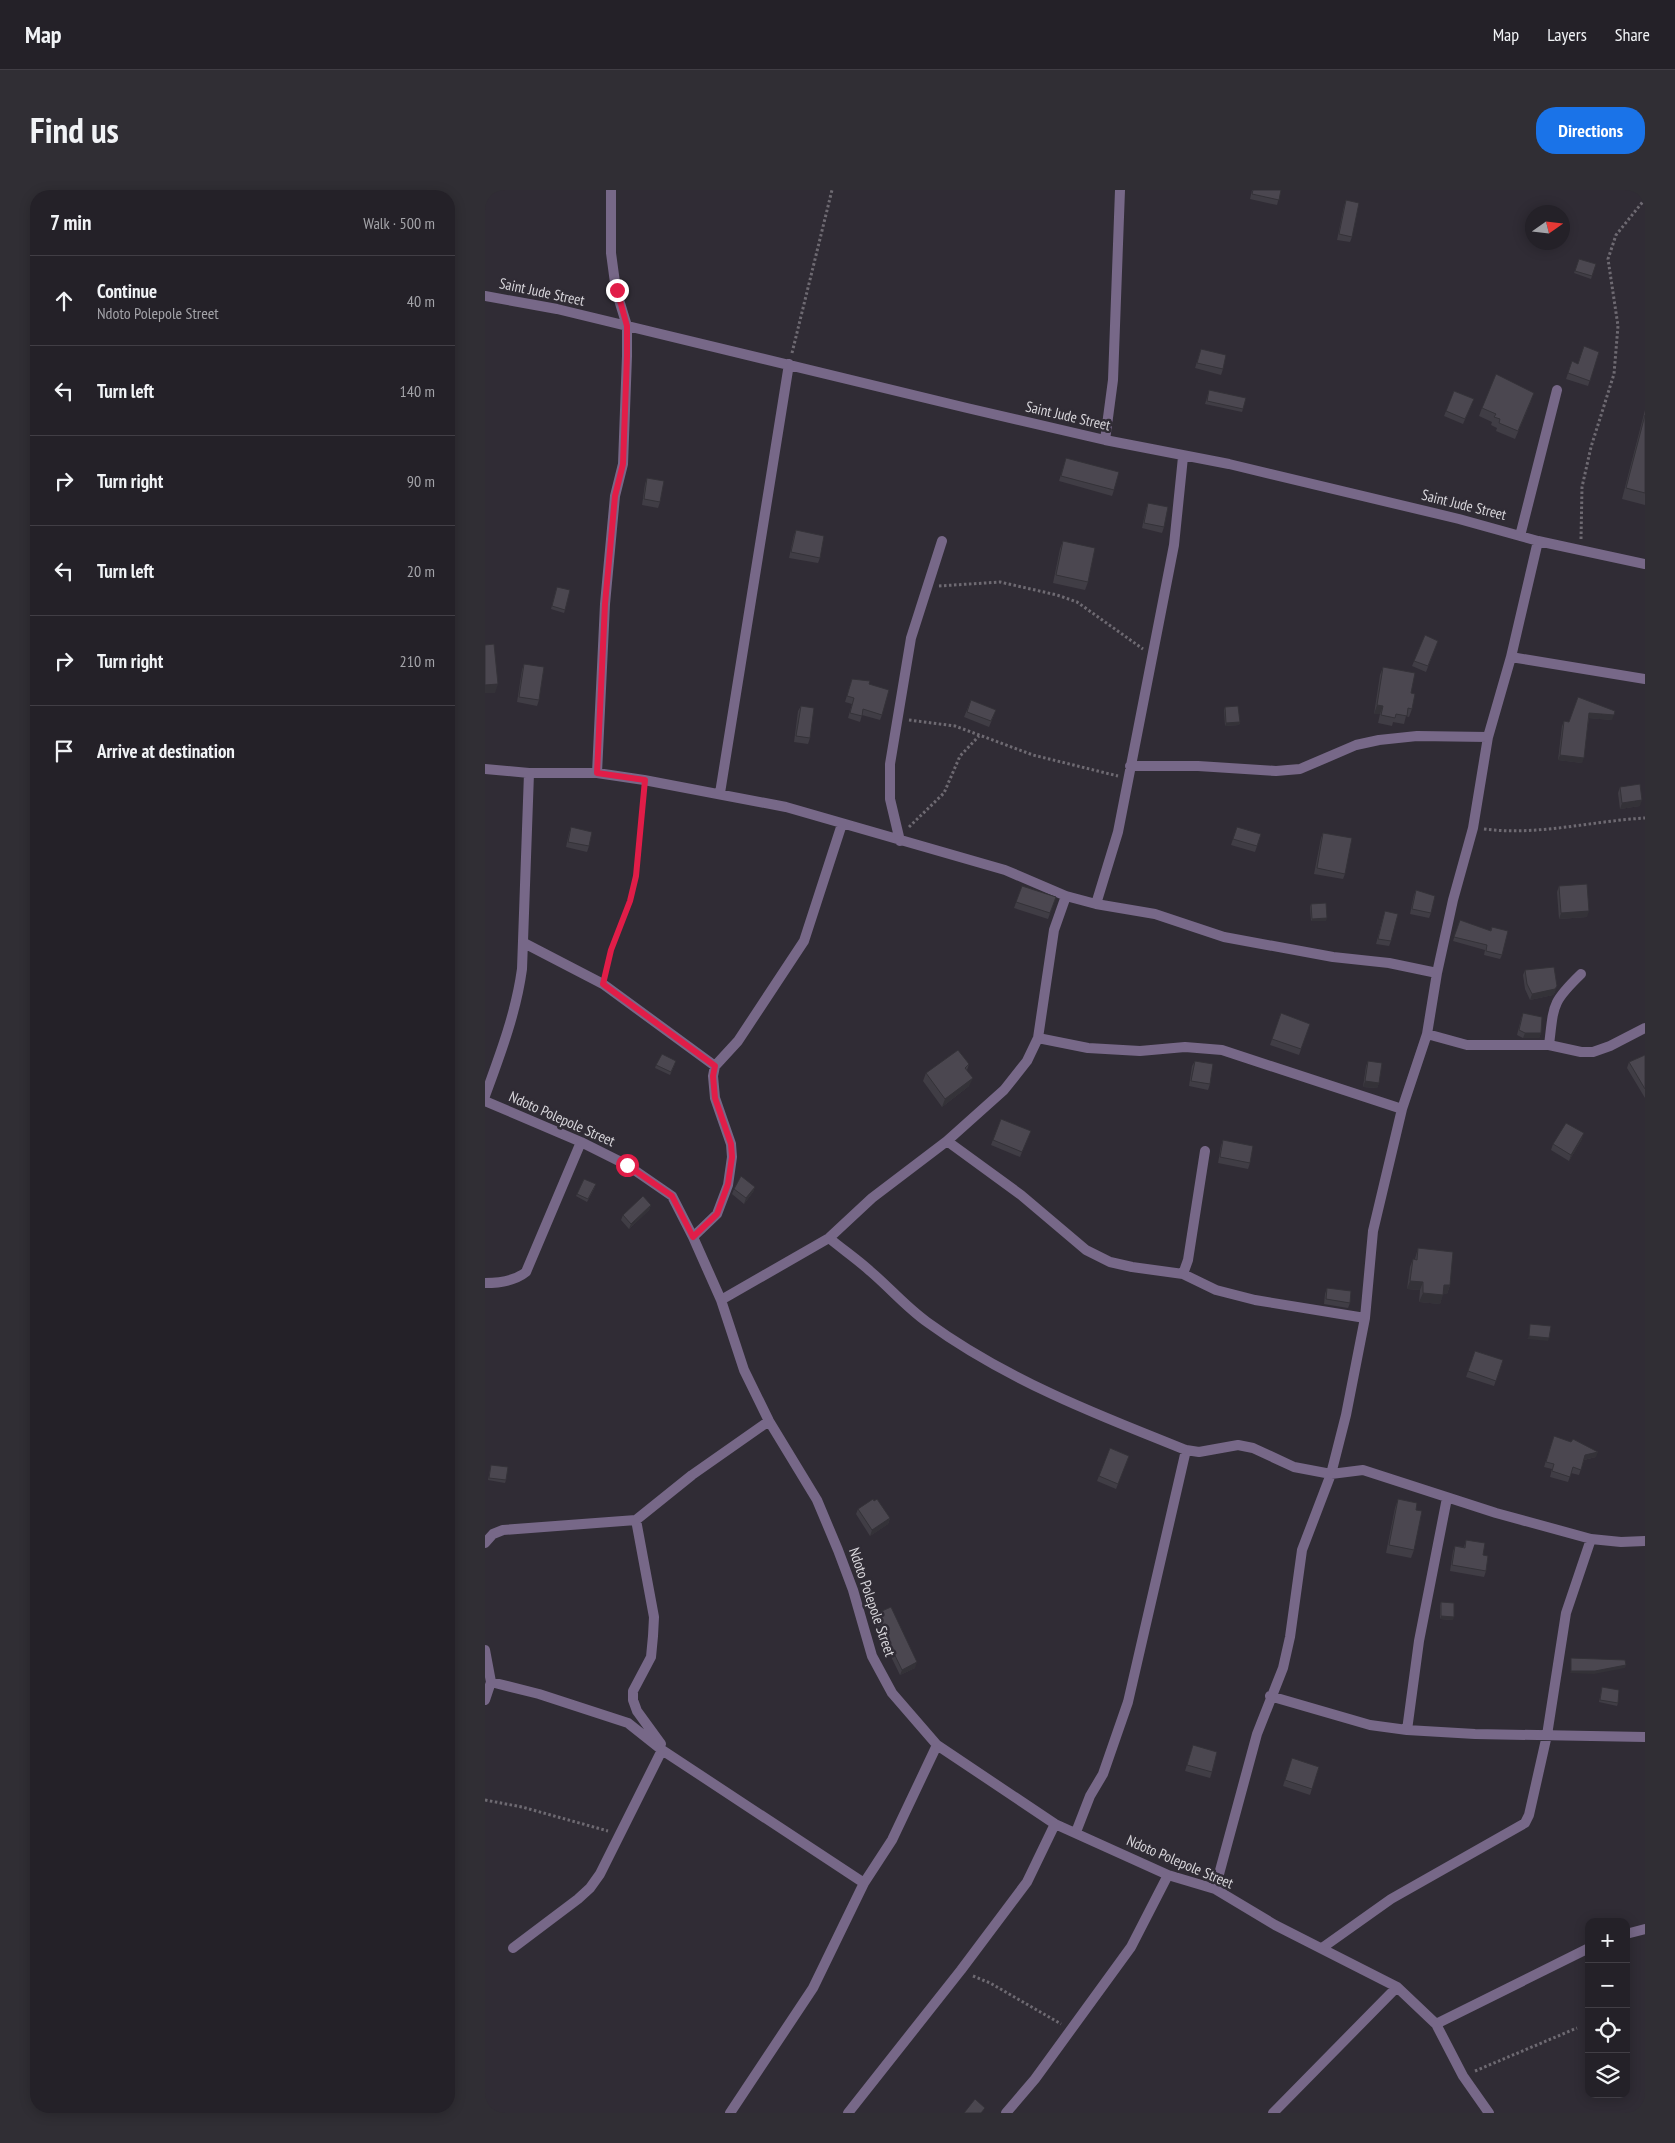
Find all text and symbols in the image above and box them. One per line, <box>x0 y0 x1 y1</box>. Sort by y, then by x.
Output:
text: Map <box>25 19 62 50</box>
text: Map <box>1493 23 1519 46</box>
text: Layers <box>1547 23 1587 46</box>
text: Share <box>1615 23 1650 46</box>
text: Find us <box>30 107 119 153</box>
button: Directions <box>1536 107 1645 154</box>
north arrow <box>1525 205 1570 250</box>
text: 7 min <box>50 209 92 236</box>
text: Walk · 500 m <box>363 213 435 233</box>
street label: Saint Jude Street <box>498 273 586 310</box>
text: Continue <box>97 279 157 303</box>
route end <box>606 279 629 302</box>
icon: ahead <box>50 287 78 315</box>
text: 40 m <box>407 291 435 311</box>
text: Ndoto Polepole Street <box>97 303 219 323</box>
icon: left <box>50 377 78 405</box>
text: Turn left <box>97 379 154 403</box>
text: 140 m <box>400 381 435 401</box>
street label: Saint Jude Street <box>1024 397 1112 435</box>
icon: right <box>50 467 78 495</box>
text: Turn right <box>97 469 163 493</box>
text: 90 m <box>407 471 435 491</box>
street label: Saint Jude Street <box>1420 485 1508 524</box>
icon: left <box>50 557 78 585</box>
text: Turn left <box>97 559 154 583</box>
text: 20 m <box>407 561 435 581</box>
icon: right <box>50 647 78 675</box>
text: Turn right <box>97 649 163 673</box>
text: 210 m <box>400 651 435 671</box>
icon: arrive <box>50 737 78 765</box>
text: Arrive at destination <box>97 739 235 763</box>
street label: Ndoto Polepole Street <box>506 1087 618 1150</box>
route start <box>616 1154 639 1177</box>
street label: Ndoto Polepole Street <box>845 1545 900 1659</box>
street label: Ndoto Polepole Street <box>1124 1830 1236 1893</box>
map controls <box>1585 1918 1630 2098</box>
button: + <box>1585 1918 1630 1963</box>
button: − <box>1585 1963 1630 2008</box>
button: locate <box>1585 2008 1630 2053</box>
button: layers <box>1585 2053 1630 2098</box>

